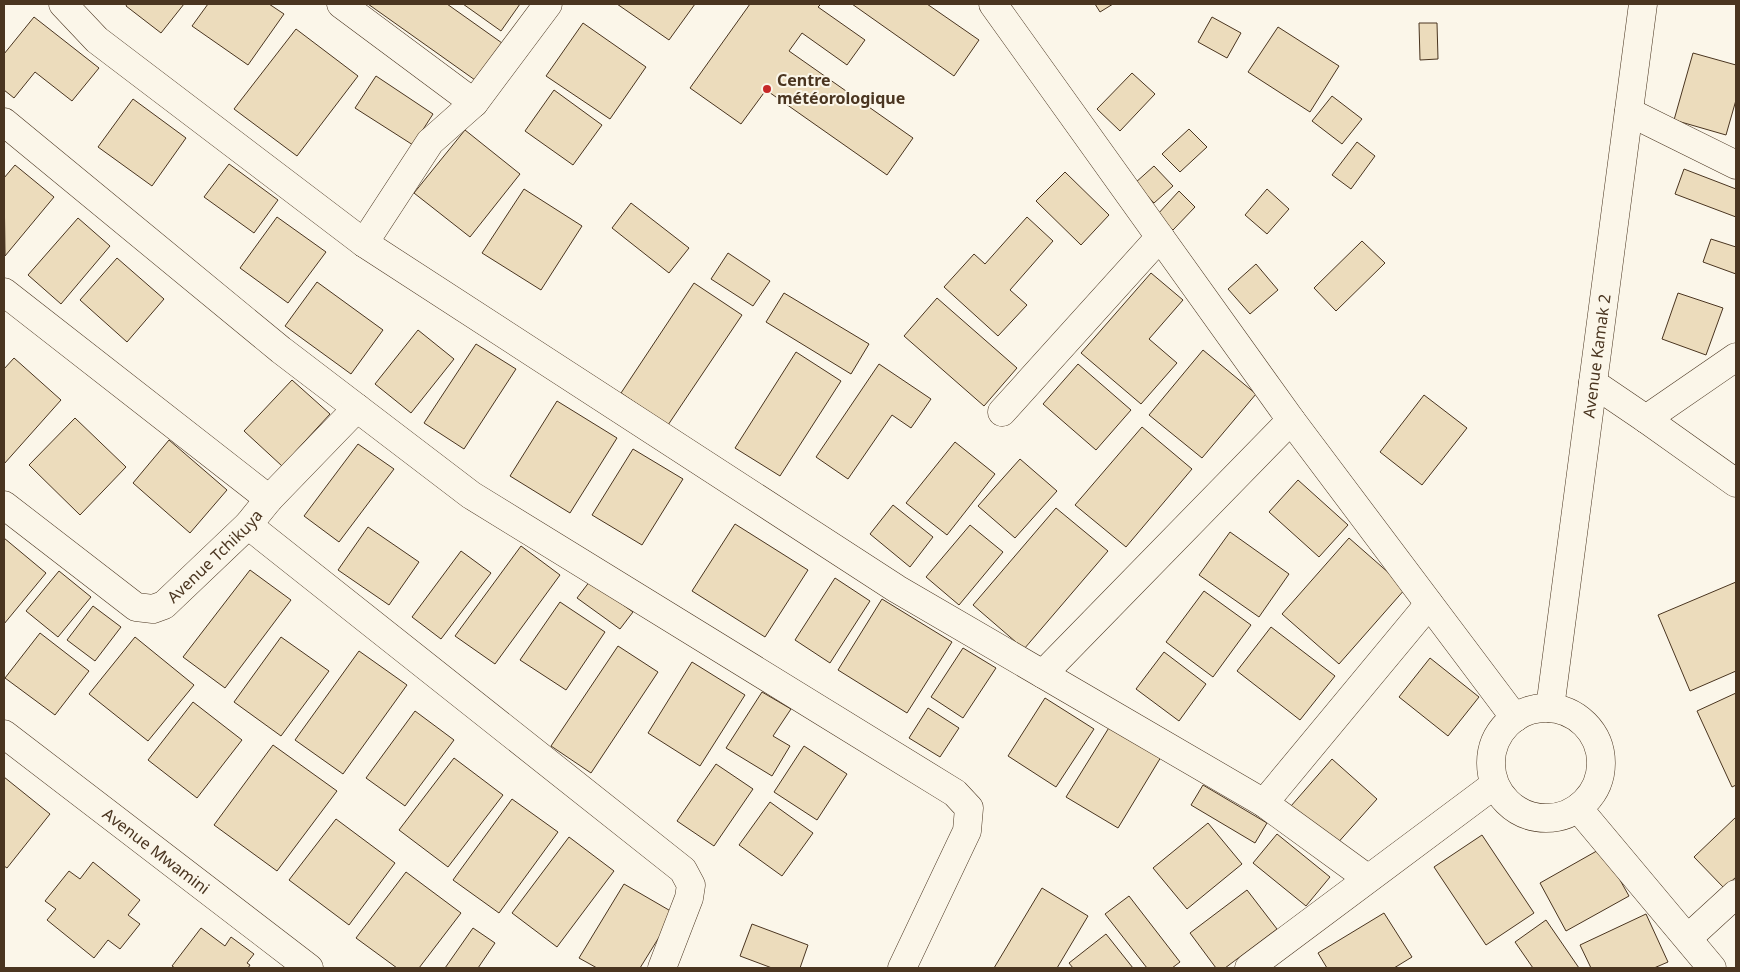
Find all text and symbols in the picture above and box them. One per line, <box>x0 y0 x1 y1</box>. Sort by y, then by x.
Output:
place label: Centre météorologique <box>777 69 905 109</box>
marker: Centre météorologique <box>761 83 773 95</box>
street label: Avenue Kamak 2 <box>1577 293 1616 420</box>
street label: Avenue Tchikuya <box>162 505 267 608</box>
street label: Avenue Mwamini <box>98 803 214 899</box>

